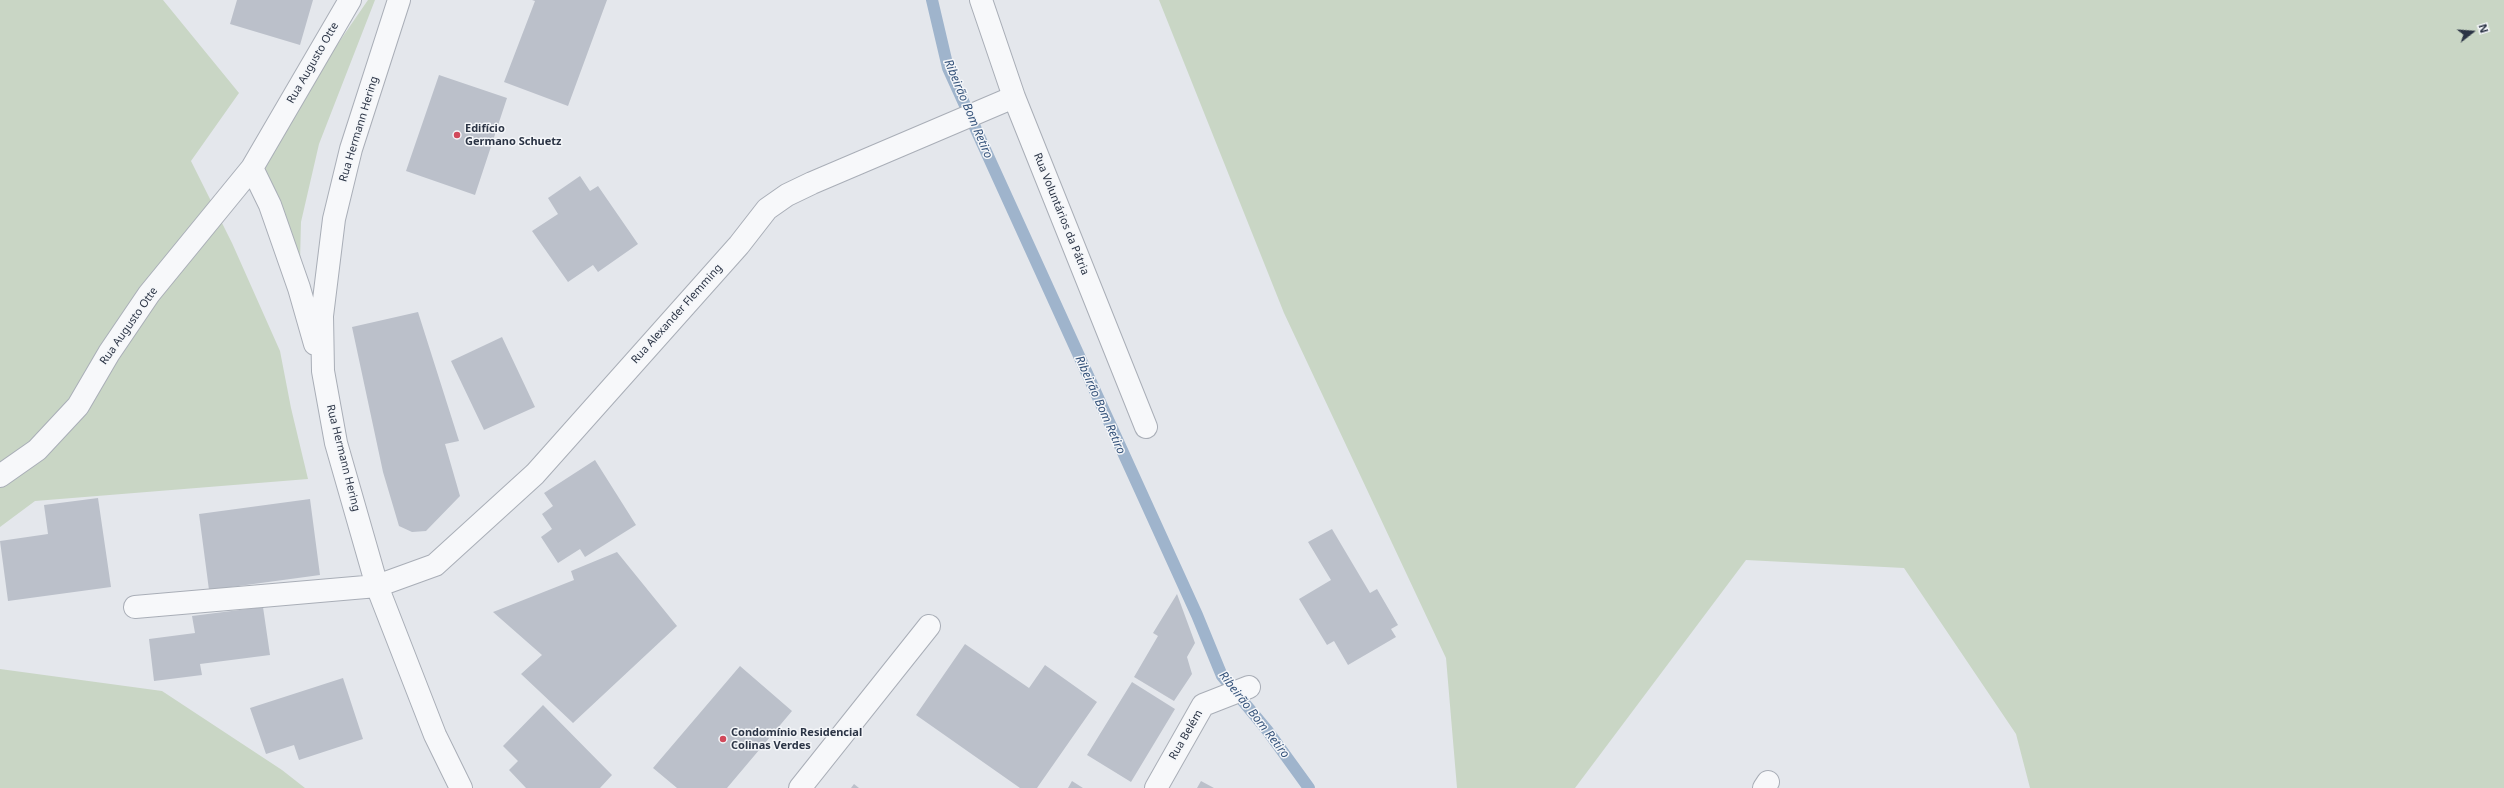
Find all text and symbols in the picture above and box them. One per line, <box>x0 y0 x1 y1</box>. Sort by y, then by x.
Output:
north arrow <box>2452 12 2492 52</box>
street label: Rua Augusto Otte <box>284 20 342 106</box>
text: N <box>2475 22 2492 35</box>
water label: Ribeirão Bom Retiro <box>941 57 995 161</box>
street label: Rua Hermann Hering <box>337 75 381 183</box>
place label: Edifício Germano Schuetz <box>465 122 561 148</box>
marker: Edifício Germano Schuetz <box>452 130 462 140</box>
street label: Rua Voluntários da Pátria <box>1030 151 1092 277</box>
street label: Rua Alexander Flemming <box>629 262 725 366</box>
street label: Rua Augusto Otte <box>97 285 161 367</box>
water label: Ribeirão Bom Retiro <box>1072 354 1128 456</box>
street label: Rua Hermann Hering <box>323 403 363 513</box>
water label: Ribeirão Bom Retiro <box>1216 669 1292 761</box>
street label: Rua Belém <box>1166 708 1206 762</box>
place label: Condomínio Residencial Colinas Verdes <box>731 726 862 752</box>
marker: Condomínio Residencial Colinas Verdes <box>718 734 728 744</box>

